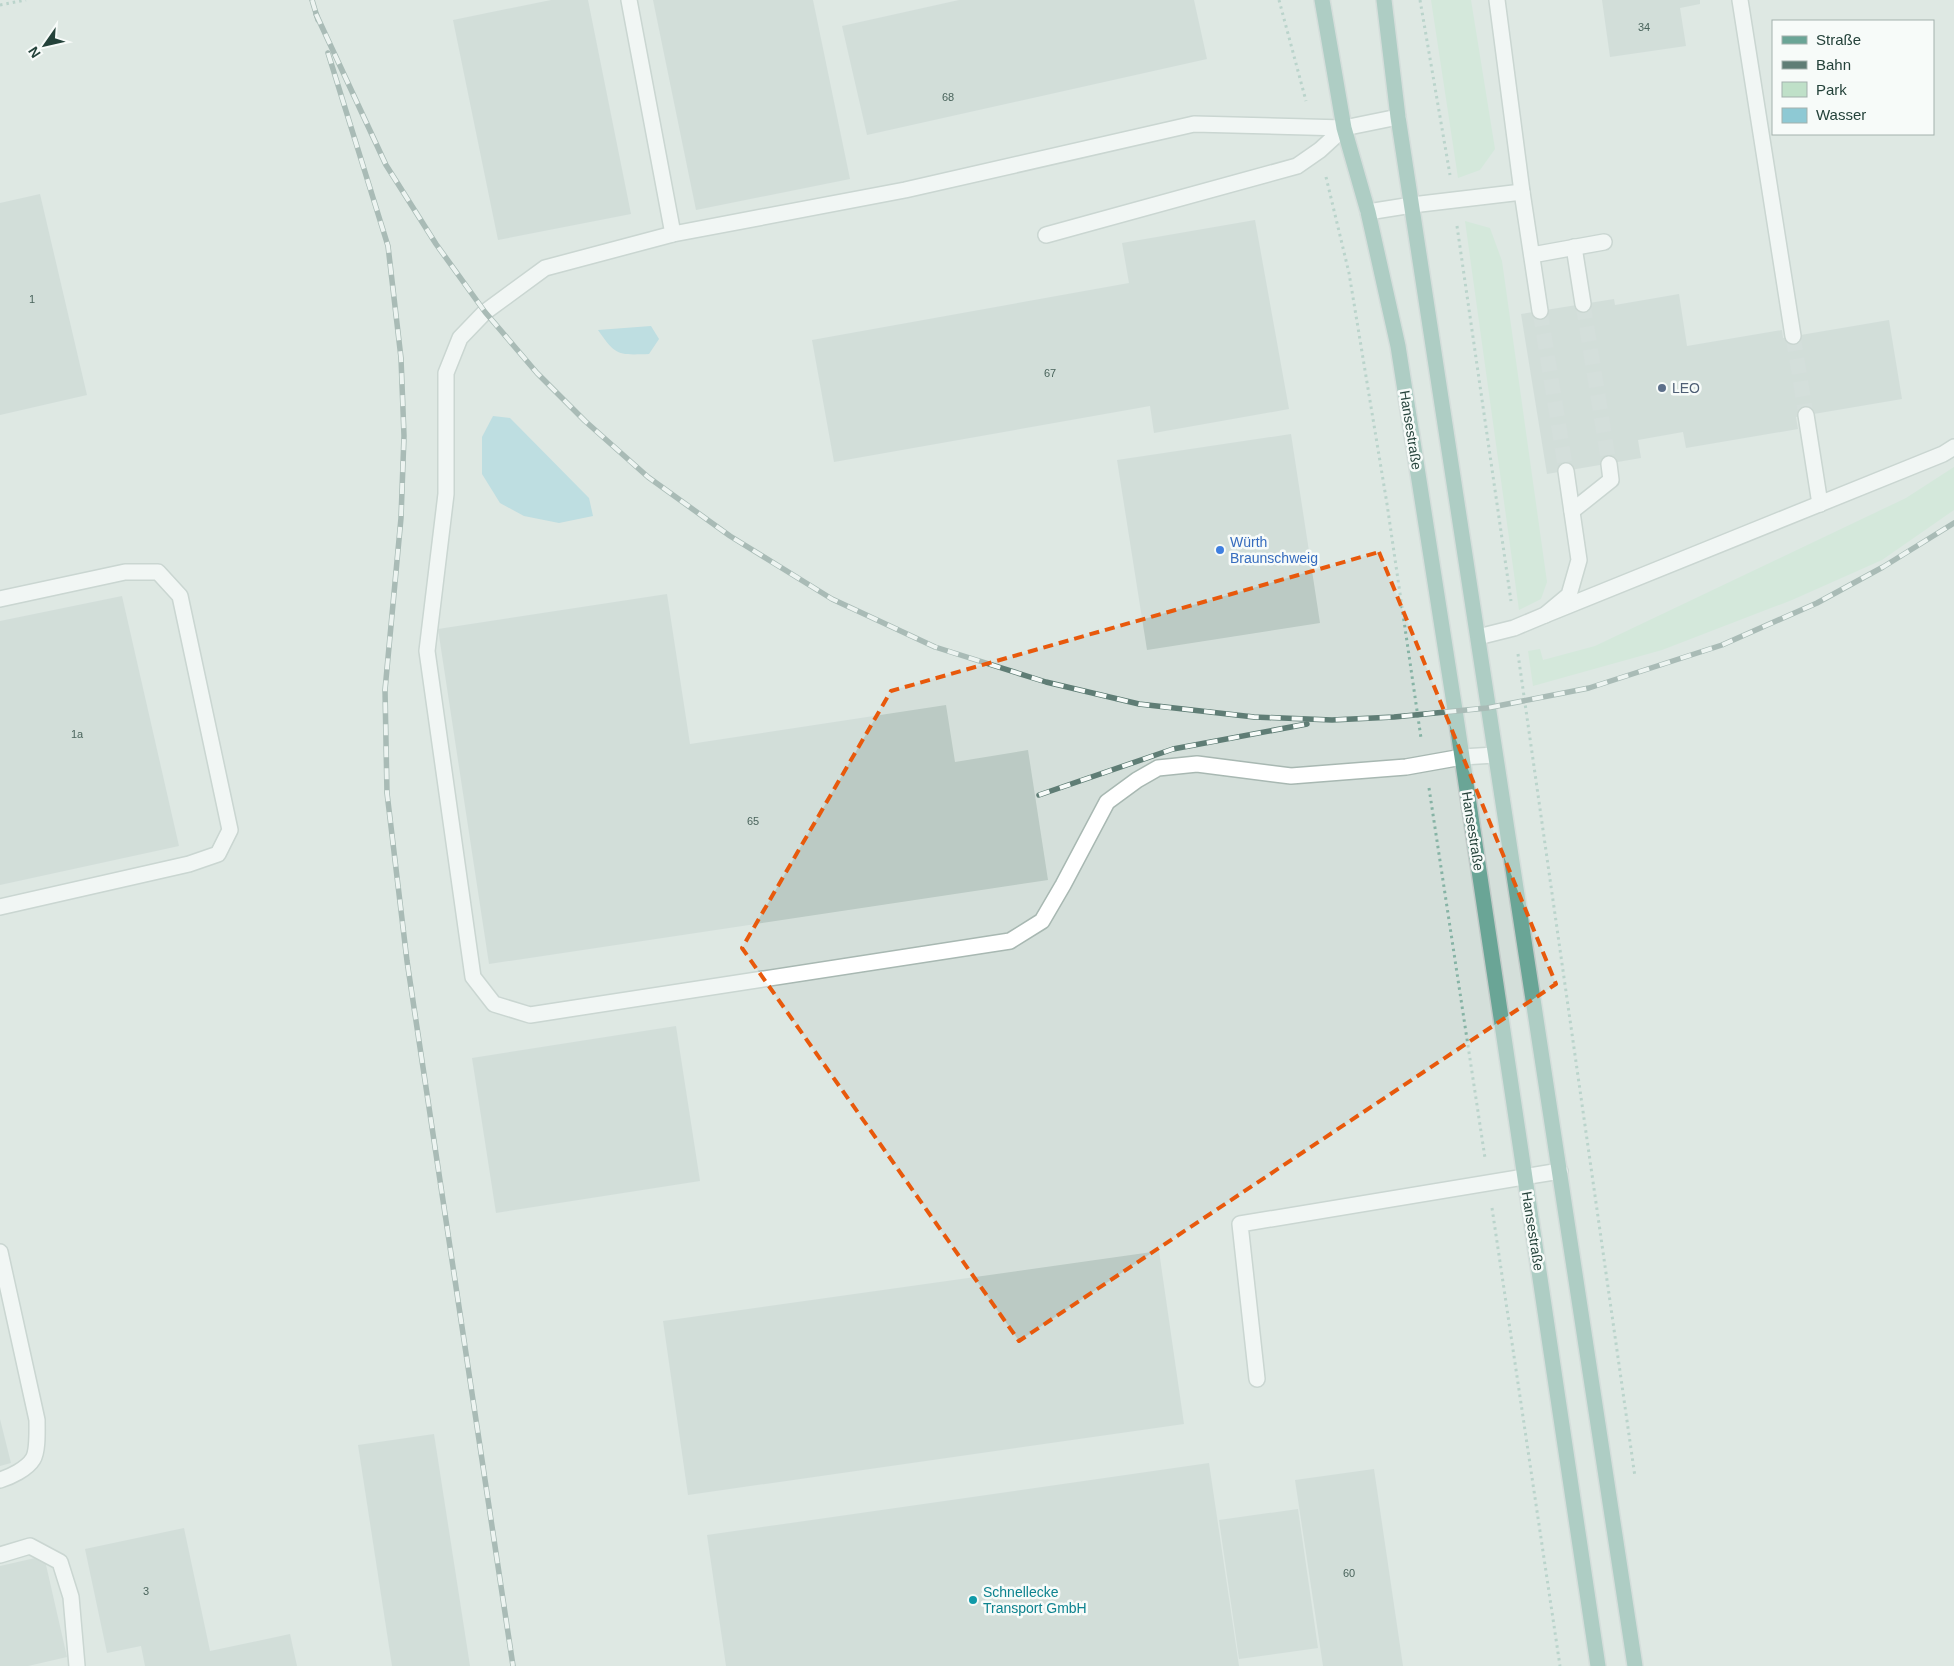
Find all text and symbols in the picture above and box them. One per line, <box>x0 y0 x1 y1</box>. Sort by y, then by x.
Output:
north arrow <box>20 20 70 70</box>
legend <box>1772 20 1934 135</box>
house number: 34 <box>1638 21 1650 33</box>
text: Straße <box>1816 31 1861 48</box>
text: N <box>25 44 44 61</box>
text: Bahn <box>1816 56 1851 73</box>
text: Park <box>1816 81 1847 98</box>
house number: 68 <box>942 91 954 103</box>
text: Wasser <box>1816 106 1866 123</box>
house number: 1 <box>29 293 35 305</box>
house number: 67 <box>1044 367 1056 379</box>
place label: LEO <box>1672 380 1700 396</box>
marker: LEO <box>1656 382 1668 394</box>
street label: Hansestraße <box>1397 389 1425 471</box>
place label: Würth Braunschweig <box>1230 534 1318 566</box>
marker: Würth Braunschweig <box>1214 544 1226 556</box>
house number: 1a <box>71 728 84 740</box>
street label: Hansestraße <box>1459 790 1487 872</box>
house number: 65 <box>747 815 759 827</box>
street label: Hansestraße <box>1519 1190 1547 1272</box>
house number: 60 <box>1343 1567 1355 1579</box>
place label: Schnellecke Transport GmbH <box>983 1584 1087 1616</box>
house number: 3 <box>143 1585 149 1597</box>
marker: Schnellecke Transport GmbH <box>967 1594 979 1606</box>

